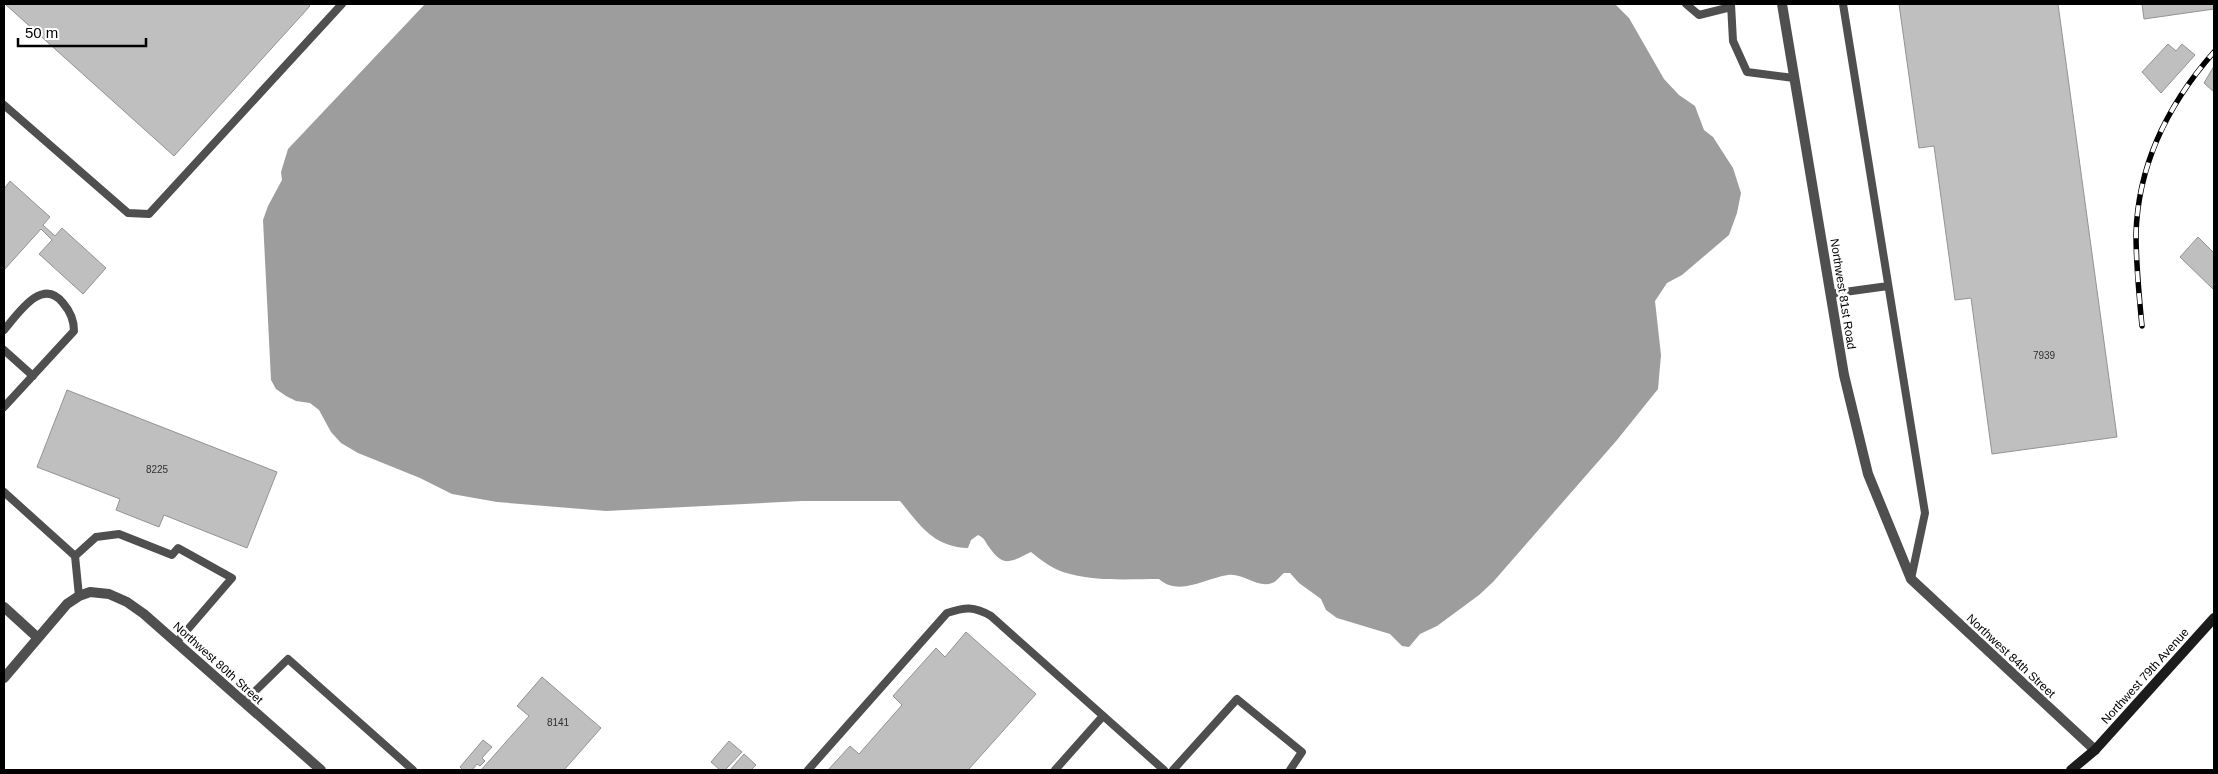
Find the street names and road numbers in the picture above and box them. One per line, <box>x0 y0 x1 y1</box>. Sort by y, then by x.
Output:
street label: Northwest 81st Road <box>1827 238 1859 350</box>
street label: Northwest 84th Street <box>1964 611 2059 701</box>
street label: Northwest 80th Street <box>170 619 266 707</box>
street label: Northwest 79th Avenue <box>2098 625 2192 727</box>

